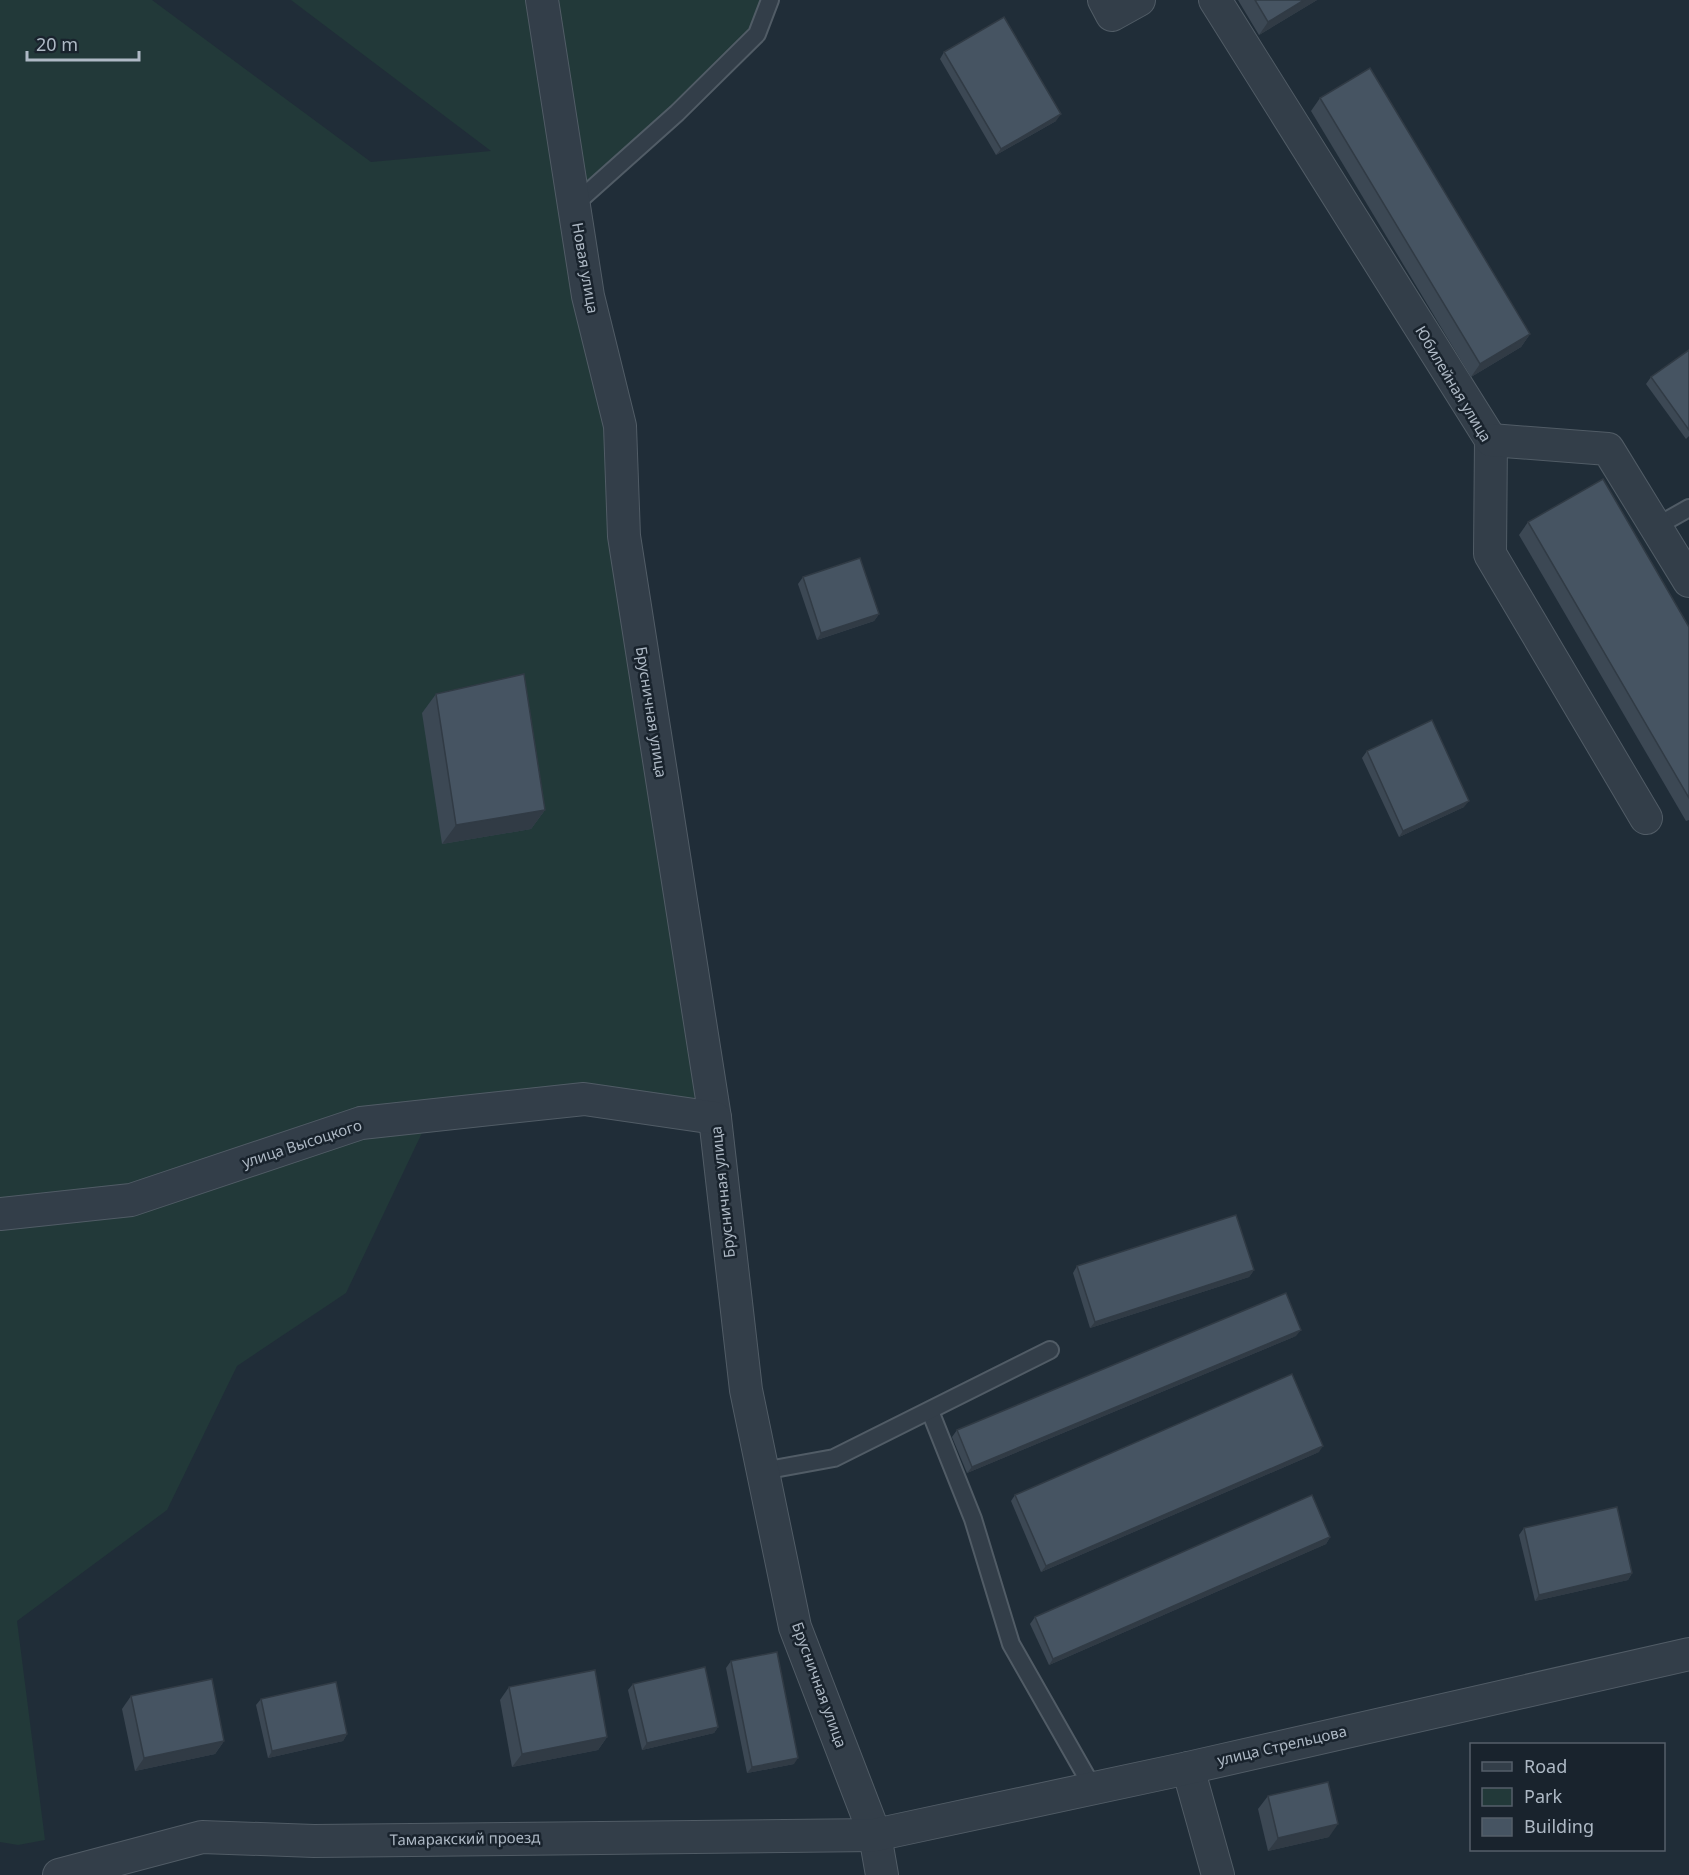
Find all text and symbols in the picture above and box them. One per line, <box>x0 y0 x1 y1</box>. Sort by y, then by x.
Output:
scale bar <box>27 24 140 62</box>
text: 20 m <box>36 32 78 56</box>
street label: Новая улица <box>568 221 604 315</box>
street label: Юбилейная улица <box>1411 322 1496 445</box>
street label: Брусничная улица <box>632 645 672 779</box>
street label: улица Высоцкого <box>239 1114 364 1172</box>
street label: Брусничная улица <box>705 1125 739 1259</box>
street label: Брусничная улица <box>788 1619 852 1750</box>
street label: улица Стрельцова <box>1215 1720 1348 1770</box>
legend <box>1470 1743 1665 1851</box>
text: Road <box>1524 1754 1567 1778</box>
text: Park <box>1524 1784 1562 1808</box>
text: Building <box>1524 1814 1594 1838</box>
street label: Тамаракский проезд <box>389 1827 541 1849</box>

